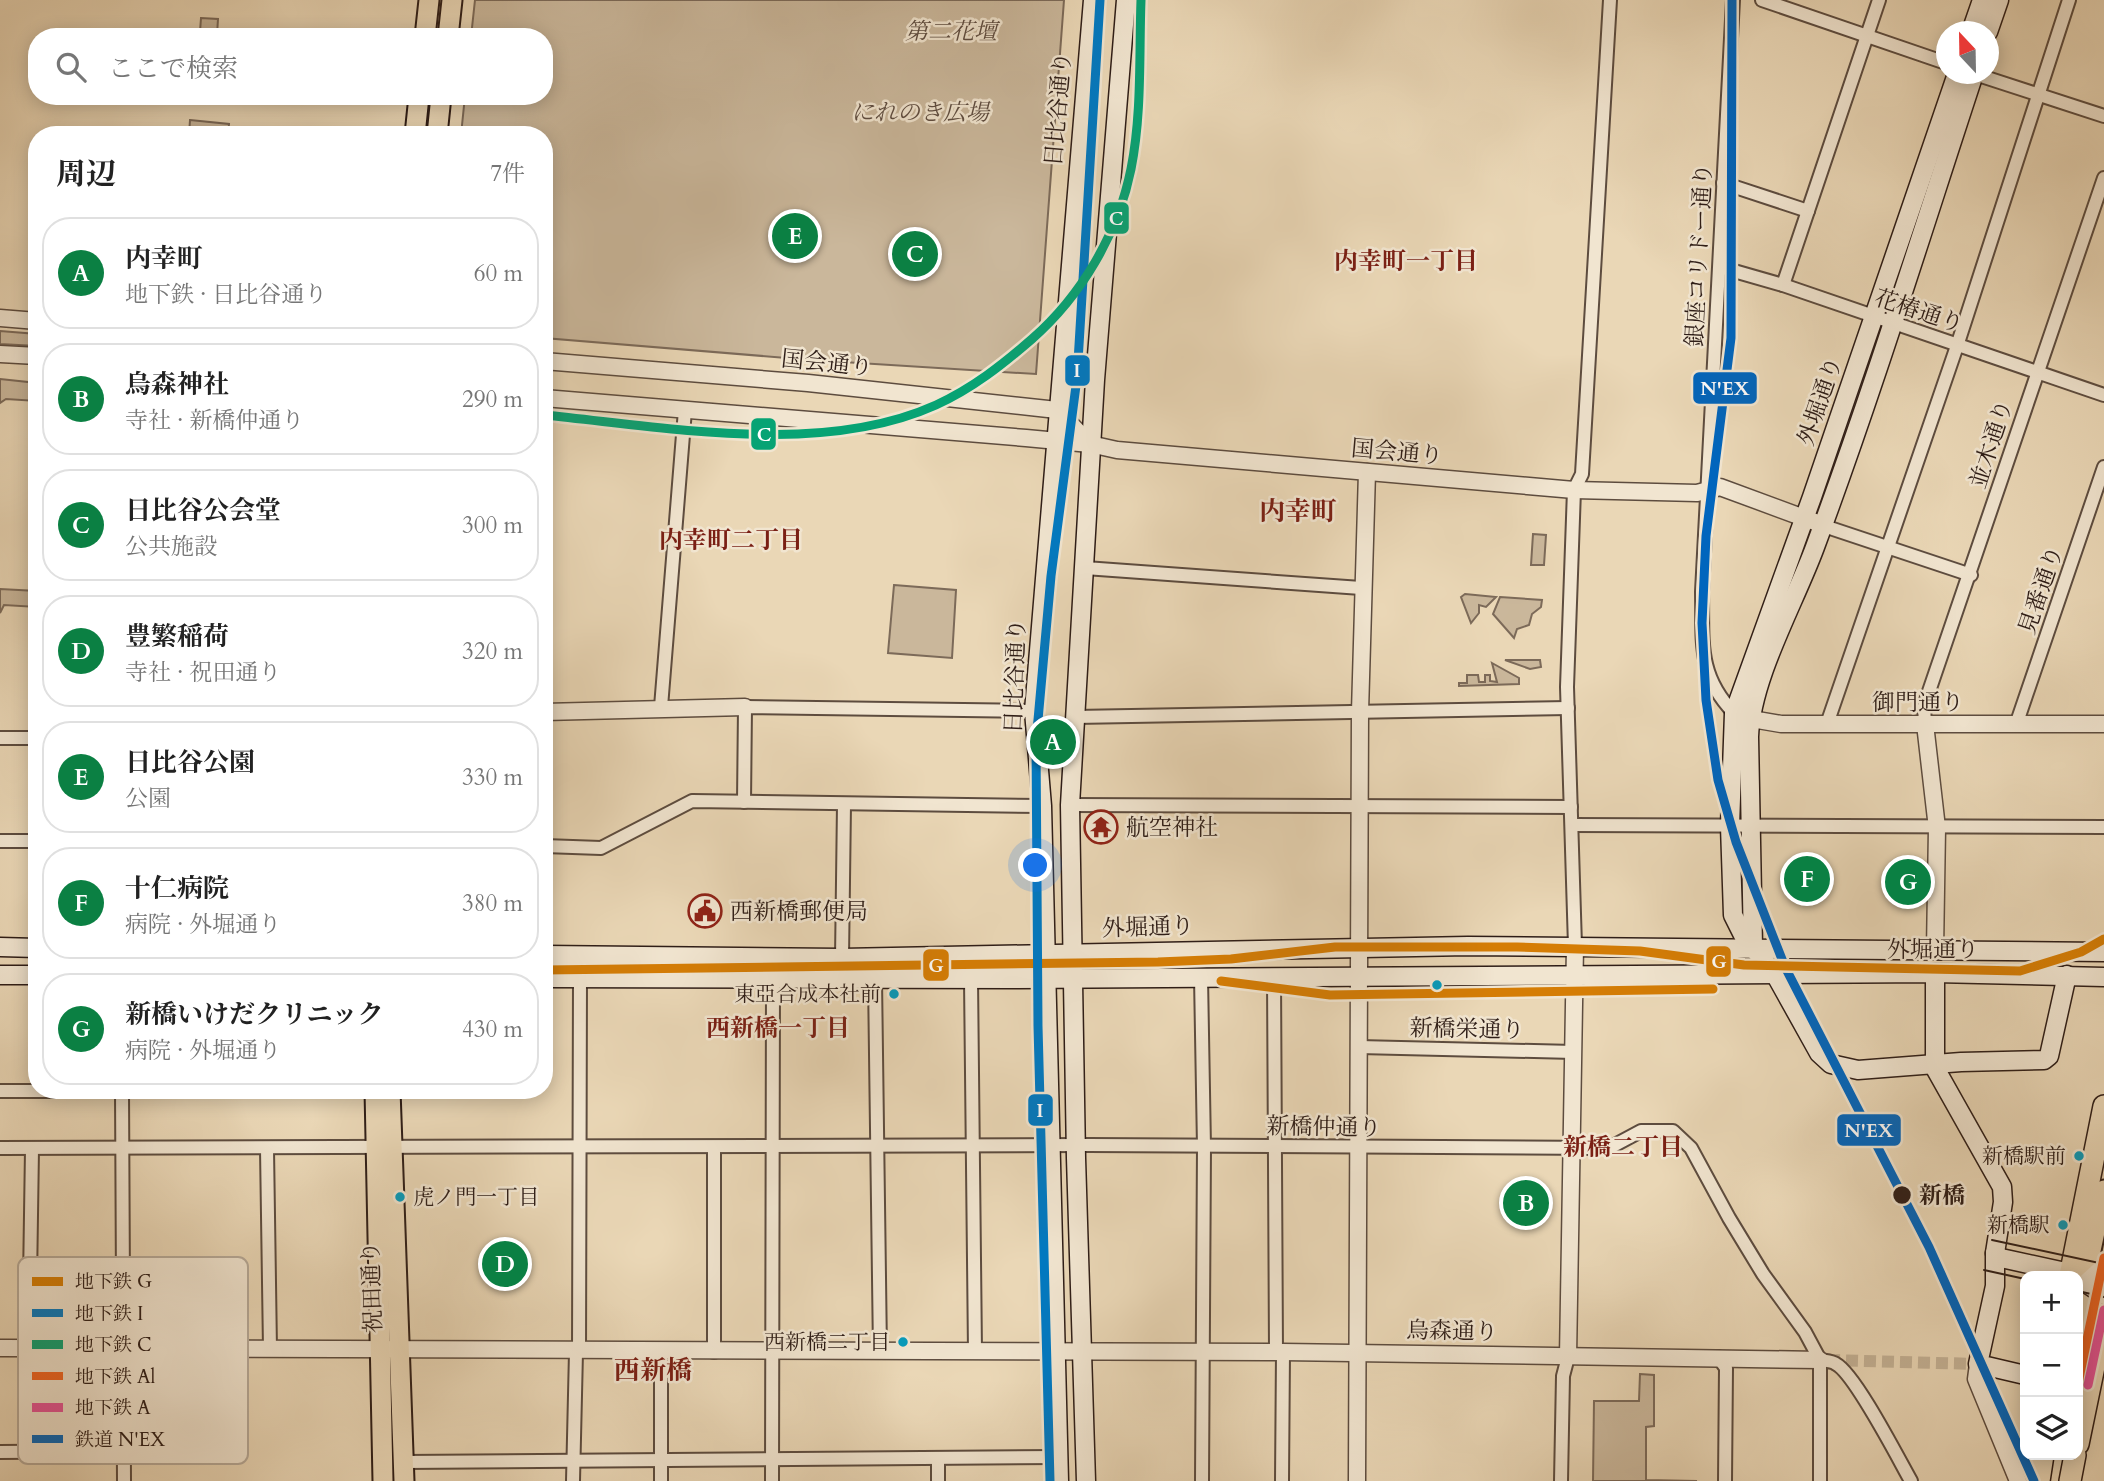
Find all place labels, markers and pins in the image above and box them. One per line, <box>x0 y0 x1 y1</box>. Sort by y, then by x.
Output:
pin: E <box>772 210 818 262</box>
pin: C <box>892 228 938 280</box>
pin: A <box>1030 716 1076 768</box>
temple icon: 航空神社 <box>1082 808 1120 846</box>
place label: 航空神社 <box>1126 812 1218 843</box>
pin: F <box>1784 853 1830 905</box>
pin: G <box>1885 856 1931 908</box>
public building icon: 西新橋郵便局 <box>686 892 724 930</box>
place label: 西新橋郵便局 <box>730 896 868 927</box>
unlabelled marker <box>1430 978 1444 992</box>
place label: 東亞合成本社前 <box>734 980 881 1009</box>
marker: 東亞合成本社前 <box>887 987 901 1001</box>
place label: 新橋駅前 <box>1982 1142 2066 1171</box>
marker: 新橋駅前 <box>2072 1149 2086 1163</box>
pin: B <box>1503 1177 1549 1229</box>
place label: 新橋 <box>1919 1180 1965 1211</box>
place label: 虎ノ門一丁目 <box>413 1183 539 1212</box>
marker: 新橋 <box>1891 1184 1913 1206</box>
marker: 虎ノ門一丁目 <box>393 1190 407 1204</box>
place label: 新橋駅 <box>1987 1211 2050 1240</box>
marker: 新橋駅 <box>2056 1218 2070 1232</box>
pin: D <box>482 1238 528 1290</box>
place label: 西新橋二丁目 <box>764 1328 890 1357</box>
marker: 西新橋二丁目 <box>896 1335 910 1349</box>

